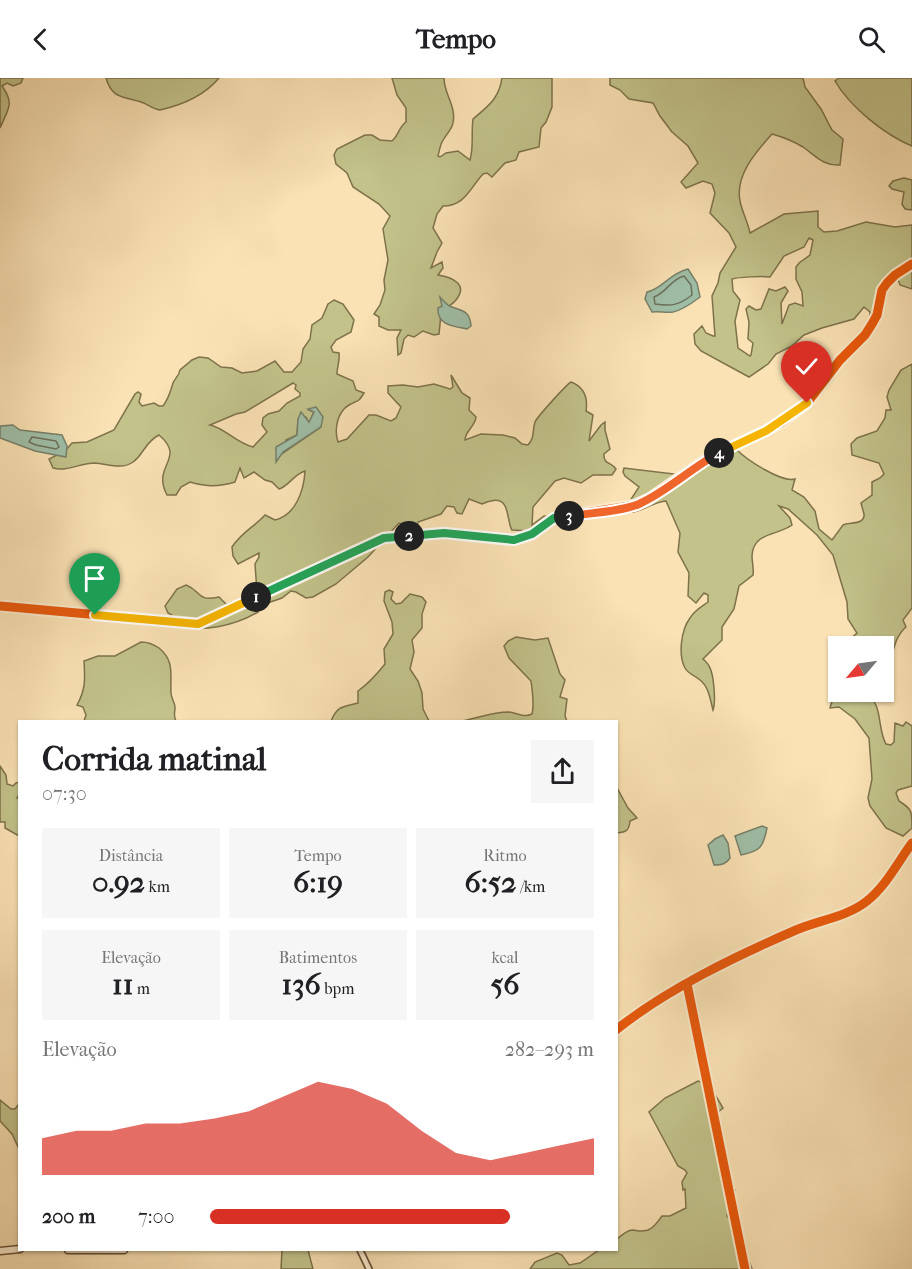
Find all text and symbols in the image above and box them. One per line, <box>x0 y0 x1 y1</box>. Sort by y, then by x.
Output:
icon: back <box>24 23 57 56</box>
text: Tempo <box>416 23 496 55</box>
icon: search <box>855 23 888 56</box>
pin <box>781 341 832 403</box>
icon: check <box>790 350 823 383</box>
pin: 4 <box>704 438 734 468</box>
text: 4 <box>714 443 724 462</box>
pin: 3 <box>554 501 584 531</box>
text: 3 <box>566 506 572 525</box>
pin: 2 <box>394 521 424 551</box>
text: 2 <box>405 526 413 545</box>
pin <box>69 553 120 615</box>
icon: arrive <box>78 562 111 595</box>
pin: 1 <box>241 582 271 612</box>
text: 1 <box>253 587 259 606</box>
north arrow <box>828 636 894 702</box>
map controls <box>828 636 894 702</box>
text: Corrida matinal <box>42 740 266 779</box>
button: share <box>531 740 594 803</box>
text: 07:30 <box>42 782 87 805</box>
text: Distância <box>99 846 163 865</box>
text: Tempo <box>294 846 342 865</box>
text: Ritmo <box>483 846 527 865</box>
text: 0.92 <box>92 865 145 900</box>
text: 6:19 <box>293 865 343 900</box>
text: 6:52 <box>465 865 517 900</box>
text: km <box>145 877 170 896</box>
text: /km <box>517 877 545 896</box>
text: Elevação <box>101 948 161 967</box>
text: Batimentos <box>279 948 357 967</box>
text: kcal <box>492 948 518 967</box>
text: 11 <box>112 967 133 1002</box>
text: 136 <box>282 967 321 1002</box>
text: 56 <box>490 967 520 1002</box>
text: m <box>133 979 150 998</box>
text: bpm <box>321 979 354 998</box>
text: Elevação <box>42 1038 117 1061</box>
text: 282–293 m <box>505 1038 594 1061</box>
text: 200 m <box>42 1205 95 1228</box>
text: 7:00 <box>138 1205 175 1228</box>

